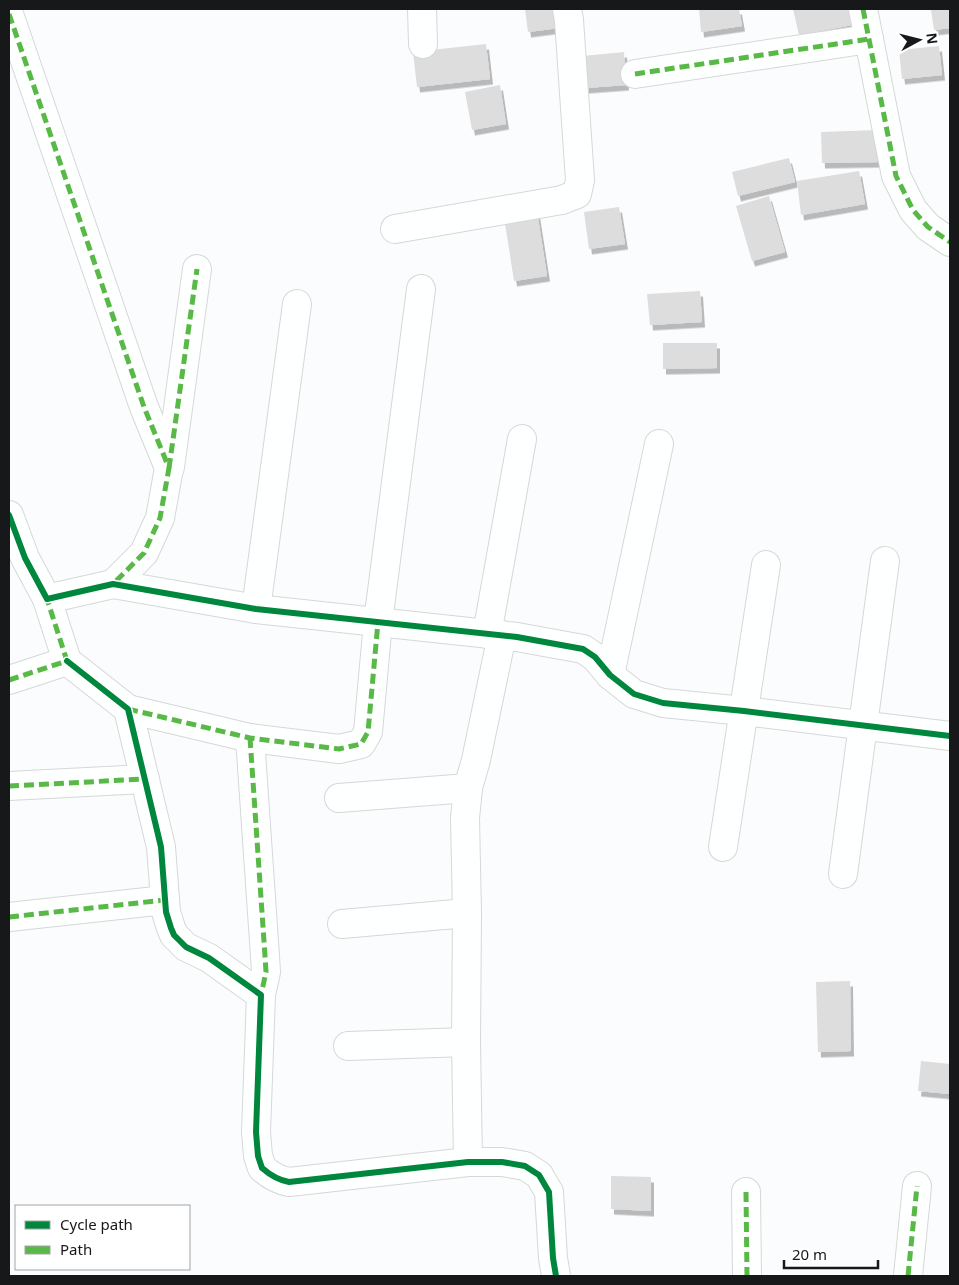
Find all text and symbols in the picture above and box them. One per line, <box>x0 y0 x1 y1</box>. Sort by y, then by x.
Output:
north arrow <box>894 15 944 65</box>
text: N <box>922 32 943 45</box>
legend <box>15 1205 190 1270</box>
text: Cycle path <box>60 1214 133 1234</box>
scale bar <box>784 1238 878 1270</box>
text: Path <box>60 1239 92 1259</box>
text: 20 m <box>792 1244 827 1264</box>

